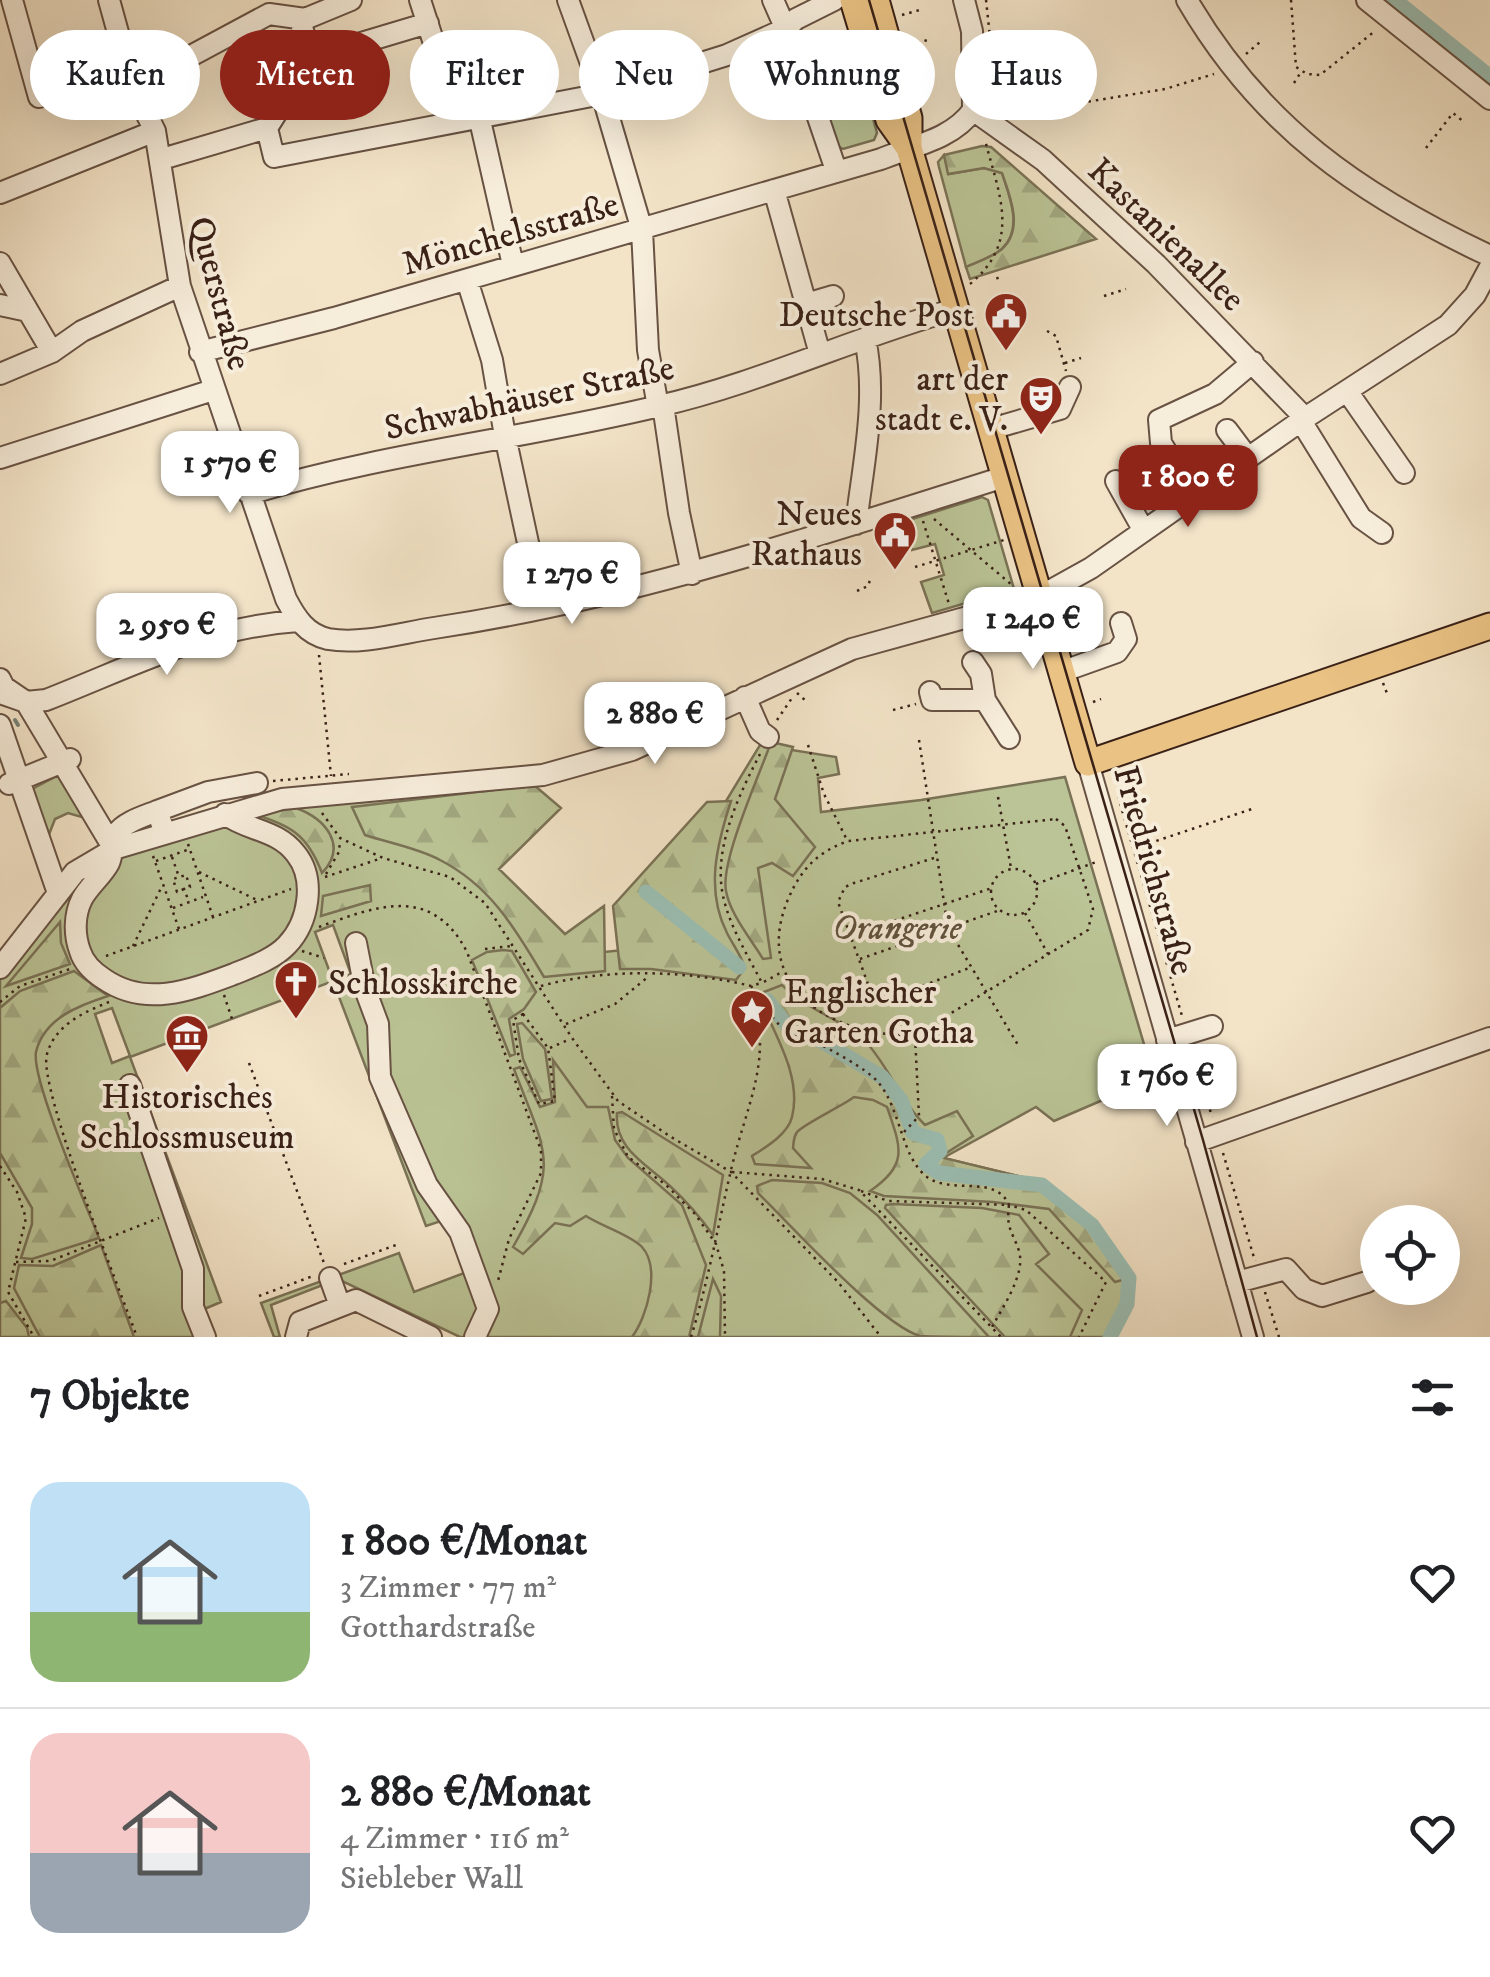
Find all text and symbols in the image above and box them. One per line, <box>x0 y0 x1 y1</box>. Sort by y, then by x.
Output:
chip: Kaufen <box>30 30 200 120</box>
chip: Mieten <box>220 30 390 120</box>
chip: Filter <box>410 30 559 120</box>
chip: Neu <box>579 30 709 120</box>
chip: Wohnung <box>729 30 935 120</box>
chip: Haus <box>955 30 1097 120</box>
street label: Kastanienallee <box>1078 149 1254 321</box>
street label: Mönchelsstraße <box>397 183 624 287</box>
street label: Querstraße <box>178 212 261 375</box>
public building icon: Deutsche Post <box>983 291 1029 352</box>
place label: Deutsche Post <box>779 294 974 338</box>
street label: Schwabhäuser Straße <box>381 347 678 451</box>
place label: art der stadt e. V. <box>875 358 1008 442</box>
theatre icon: art der stadt e. V. <box>1018 375 1064 436</box>
pin: 1 570 € <box>138 431 322 516</box>
text: 1 570 € <box>183 443 277 483</box>
pin: 1 800 € <box>1096 445 1280 530</box>
text: 1 800 € <box>1141 457 1235 497</box>
place label: Neues Rathaus <box>751 493 862 577</box>
public building icon: Neues Rathaus <box>872 510 918 571</box>
pin: 1 270 € <box>480 542 664 627</box>
text: 1 270 € <box>525 554 619 594</box>
pin: 1 240 € <box>941 587 1125 672</box>
pin: 2 950 € <box>75 593 259 678</box>
text: 1 240 € <box>985 599 1081 639</box>
text: 2 950 € <box>118 605 216 645</box>
pin: 2 880 € <box>563 682 747 767</box>
text: 2 880 € <box>606 694 704 734</box>
street label: Friedrichstraße <box>1102 761 1204 980</box>
park label: Orangerie <box>833 907 963 951</box>
church icon: Schlosskirche <box>273 959 319 1020</box>
place label: Schlosskirche <box>328 962 518 1006</box>
place label: Englischer Garten Gotha <box>784 971 974 1055</box>
place icon: Englischer Garten Gotha <box>729 988 775 1049</box>
museum icon: Historisches Schlossmuseum <box>164 1013 210 1074</box>
pin: 1 760 € <box>1075 1044 1259 1129</box>
text: 1 760 € <box>1120 1056 1214 1096</box>
place label: Historisches Schlossmuseum <box>80 1076 295 1160</box>
map controls <box>1360 1205 1460 1305</box>
button: locate <box>1360 1205 1460 1305</box>
icon: filters <box>1405 1370 1460 1425</box>
text: 7 Objekte <box>30 1371 190 1423</box>
text: 1 800 €/Monat <box>340 1516 587 1568</box>
icon: home <box>110 1522 230 1642</box>
icon: heart <box>1405 1555 1460 1610</box>
text: 3 Zimmer · 77 m² <box>340 1568 556 1608</box>
text: Gotthardstraße <box>340 1608 536 1648</box>
text: 2 880 €/Monat <box>340 1767 591 1819</box>
icon: home <box>110 1773 230 1893</box>
icon: heart <box>1405 1806 1460 1861</box>
text: 4 Zimmer · 116 m² <box>340 1819 569 1859</box>
text: Siebleber Wall <box>340 1859 523 1899</box>

